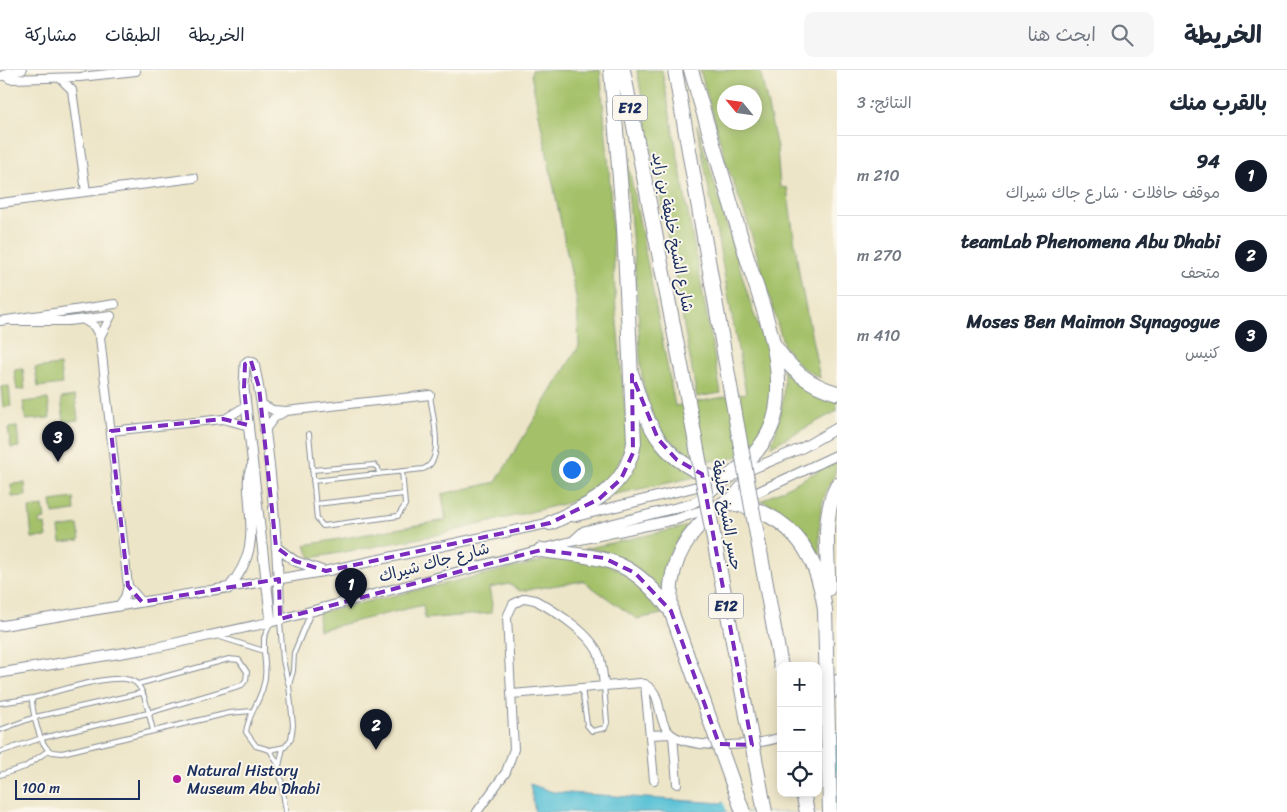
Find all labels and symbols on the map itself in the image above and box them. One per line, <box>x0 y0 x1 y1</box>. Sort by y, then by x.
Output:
north arrow <box>717 85 762 130</box>
road number: E12 <box>612 96 648 120</box>
street label: شارع الشيخ خليفة بن زايد <box>643 149 703 315</box>
pin: 3 <box>42 421 74 462</box>
your location <box>559 457 585 483</box>
street label: جسر الشيخ خليفة <box>703 457 751 573</box>
street label: شارع جاك شيراك <box>375 533 493 591</box>
pin: 1 <box>335 568 367 609</box>
road number: E12 <box>708 594 744 618</box>
pin: 2 <box>360 709 392 750</box>
place label: Natural History Museum Abu Dhabi <box>187 756 321 803</box>
marker: Natural History Museum Abu Dhabi <box>171 773 183 785</box>
scale bar <box>15 777 140 800</box>

